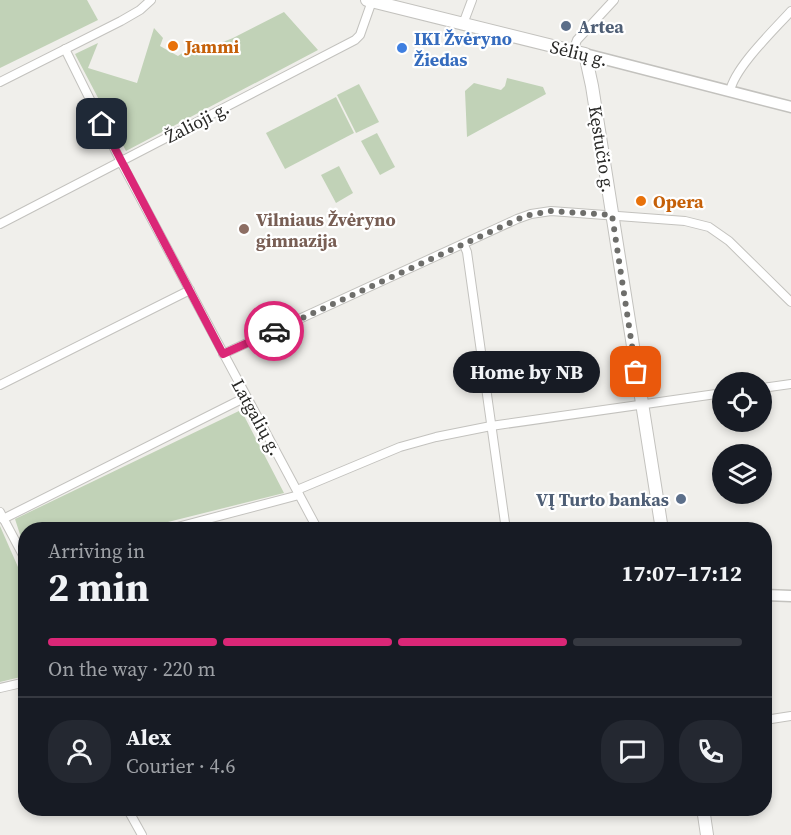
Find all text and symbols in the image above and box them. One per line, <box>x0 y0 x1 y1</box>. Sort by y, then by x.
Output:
place label: Artea <box>578 14 624 39</box>
marker: Artea <box>559 19 573 33</box>
place label: IKI Žvėryno Žiedas <box>414 26 512 72</box>
place label: Jammi <box>184 34 240 59</box>
street label: Sėlių g. <box>548 34 610 72</box>
marker: Jammi <box>166 39 180 53</box>
marker: IKI Žvėryno Žiedas <box>395 41 409 55</box>
street label: Žalioji g. <box>161 95 233 149</box>
pin <box>76 98 127 149</box>
street label: Kęstučio g. <box>583 104 621 194</box>
icon: home <box>85 107 118 140</box>
place label: Opera <box>653 189 704 214</box>
marker: Opera <box>634 194 648 208</box>
place label: Vilniaus Žvėryno gimnazija <box>256 207 396 253</box>
marker: Vilniaus Žvėryno gimnazija <box>237 222 251 236</box>
courier <box>244 301 304 361</box>
icon: car <box>258 315 291 348</box>
pin <box>610 346 661 397</box>
callout: Home by NB <box>453 351 600 393</box>
icon: bag <box>619 355 652 388</box>
text: Home by NB <box>470 358 583 386</box>
map controls <box>712 372 772 504</box>
button: locate <box>712 372 772 432</box>
street label: Latgalių g. <box>226 374 288 460</box>
button: layers <box>712 444 772 504</box>
place label: VĮ Turto bankas <box>536 487 669 512</box>
marker: VĮ Turto bankas <box>674 492 688 506</box>
text: Arriving in <box>48 537 145 565</box>
text: 17:07–17:12 <box>622 558 742 588</box>
text: 2 min <box>48 561 149 614</box>
text: On the way · 220 m <box>48 655 215 683</box>
button: person <box>48 720 111 783</box>
button: chat <box>601 720 664 783</box>
button: phone <box>679 720 742 783</box>
text: Alex <box>126 722 171 752</box>
text: Courier · 4.6 <box>126 752 235 780</box>

